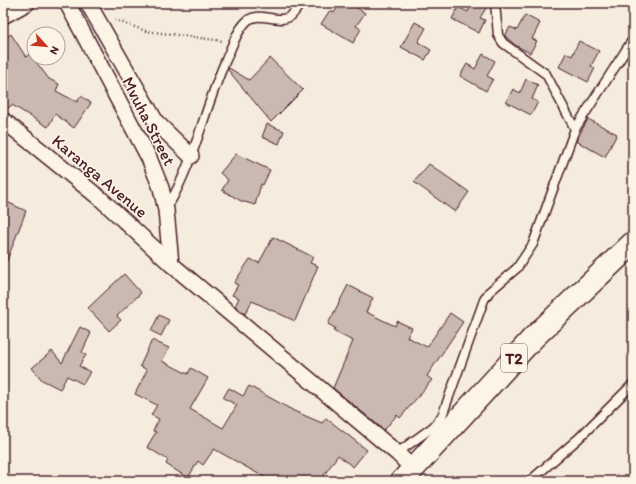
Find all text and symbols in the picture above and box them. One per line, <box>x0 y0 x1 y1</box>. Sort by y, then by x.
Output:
north arrow <box>26 26 66 66</box>
text: N <box>47 44 62 57</box>
street label: Mvuha Street <box>118 73 180 169</box>
street label: Karanga Avenue <box>48 130 152 222</box>
road number: T2 <box>501 344 527 372</box>

